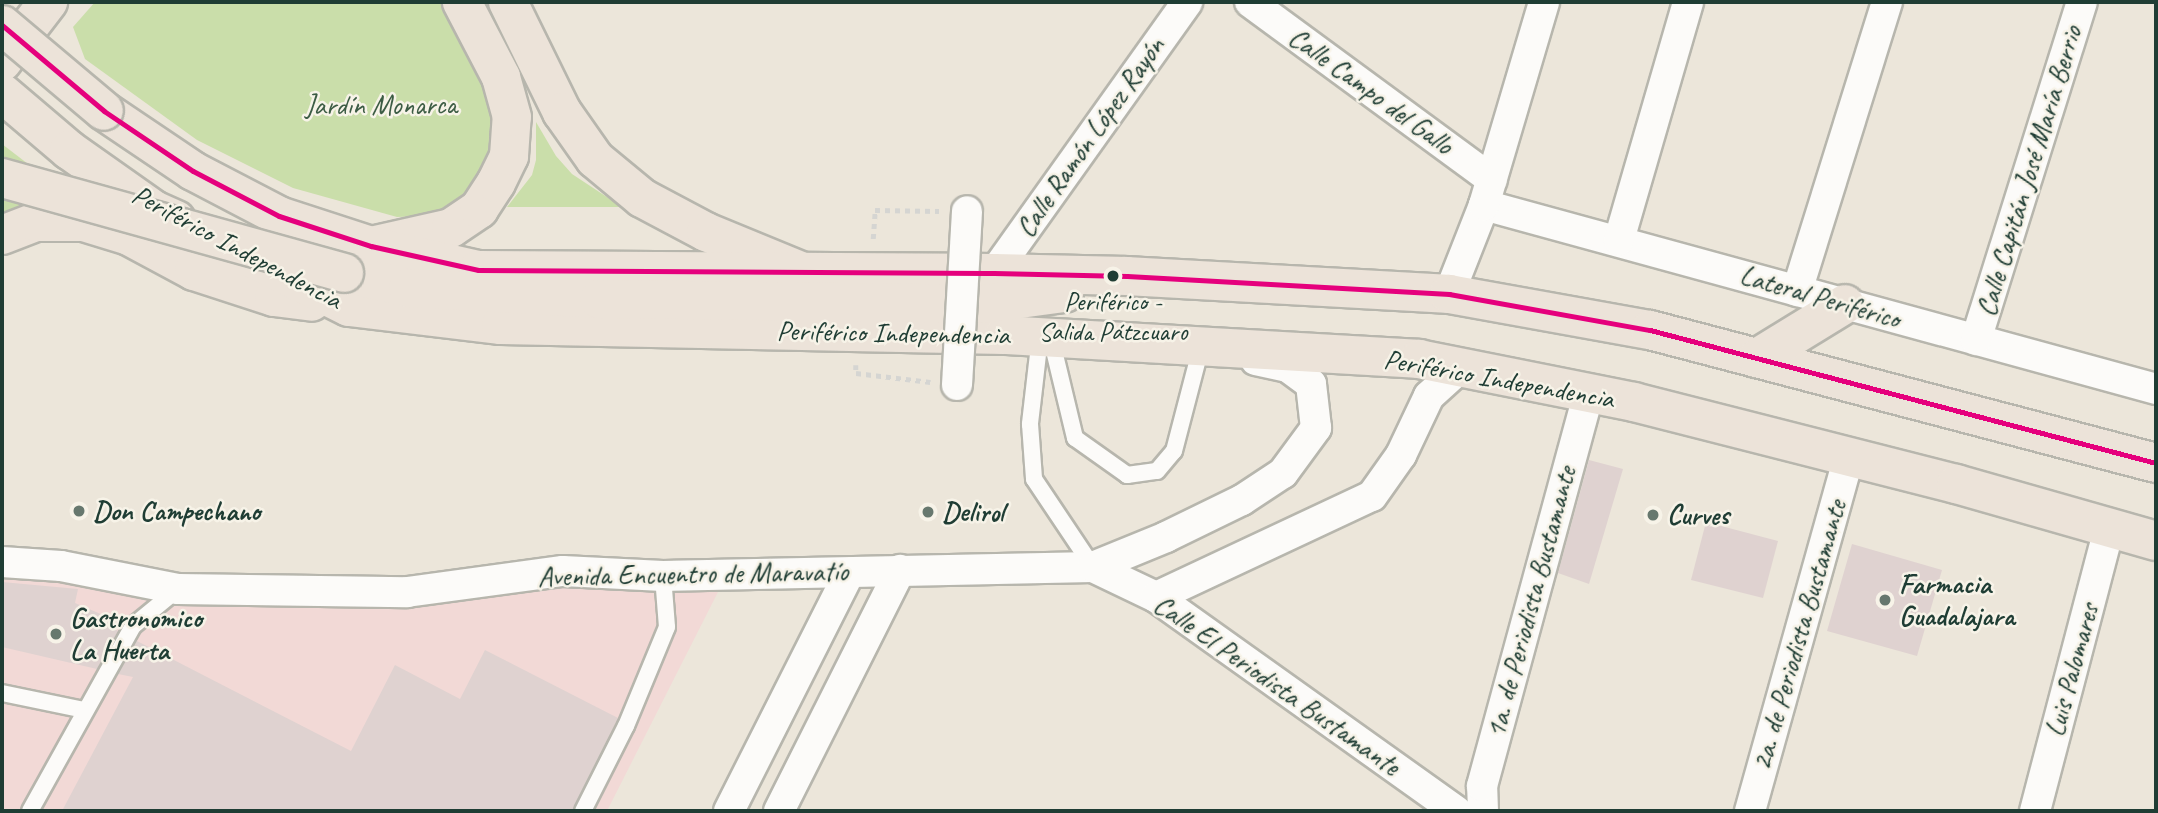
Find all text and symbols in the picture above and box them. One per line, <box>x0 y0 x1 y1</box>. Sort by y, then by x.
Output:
street label: Calle Campo del Gallo <box>1282 20 1460 162</box>
street label: Calle Capitán José María Berrio <box>1969 22 2089 320</box>
street label: Calle Ramón López Rayón <box>1008 30 1172 244</box>
park label: Jardín Monarca <box>305 88 457 122</box>
street label: Periférico Independencia <box>127 178 347 316</box>
street label: Lateral Periférico <box>1736 258 1904 336</box>
marker: Periférico - Salida Pátzcuaro <box>1106 269 1120 283</box>
place label: Periférico - Salida Pátzcuaro <box>1039 286 1187 348</box>
street label: Periférico Independencia <box>777 314 1009 352</box>
street label: Periférico Independencia <box>1382 342 1616 416</box>
street label: 1a. de Periodista Bustamante <box>1479 464 1583 740</box>
place label: Don Campechano <box>93 494 260 528</box>
place label: Delirol <box>942 495 1004 529</box>
street label: 2a. de Periodista Bustamante <box>1745 497 1853 773</box>
place label: Curves <box>1667 498 1729 532</box>
marker: Don Campechano <box>71 503 87 519</box>
marker: Delirol <box>920 504 936 520</box>
marker: Curves <box>1645 507 1661 523</box>
street label: Avenida Encuentro de Maravatío <box>538 554 848 594</box>
place label: Farmacia Guadalajara <box>1899 567 2014 633</box>
street label: Calle El Periodista Bustamante <box>1149 588 1405 782</box>
marker: Farmacia Guadalajara <box>1877 592 1893 608</box>
street label: Luis Palomares <box>2038 599 2106 741</box>
place label: Gastronomico La Huerta <box>70 601 202 667</box>
marker: Gastronomico La Huerta <box>48 626 64 642</box>

